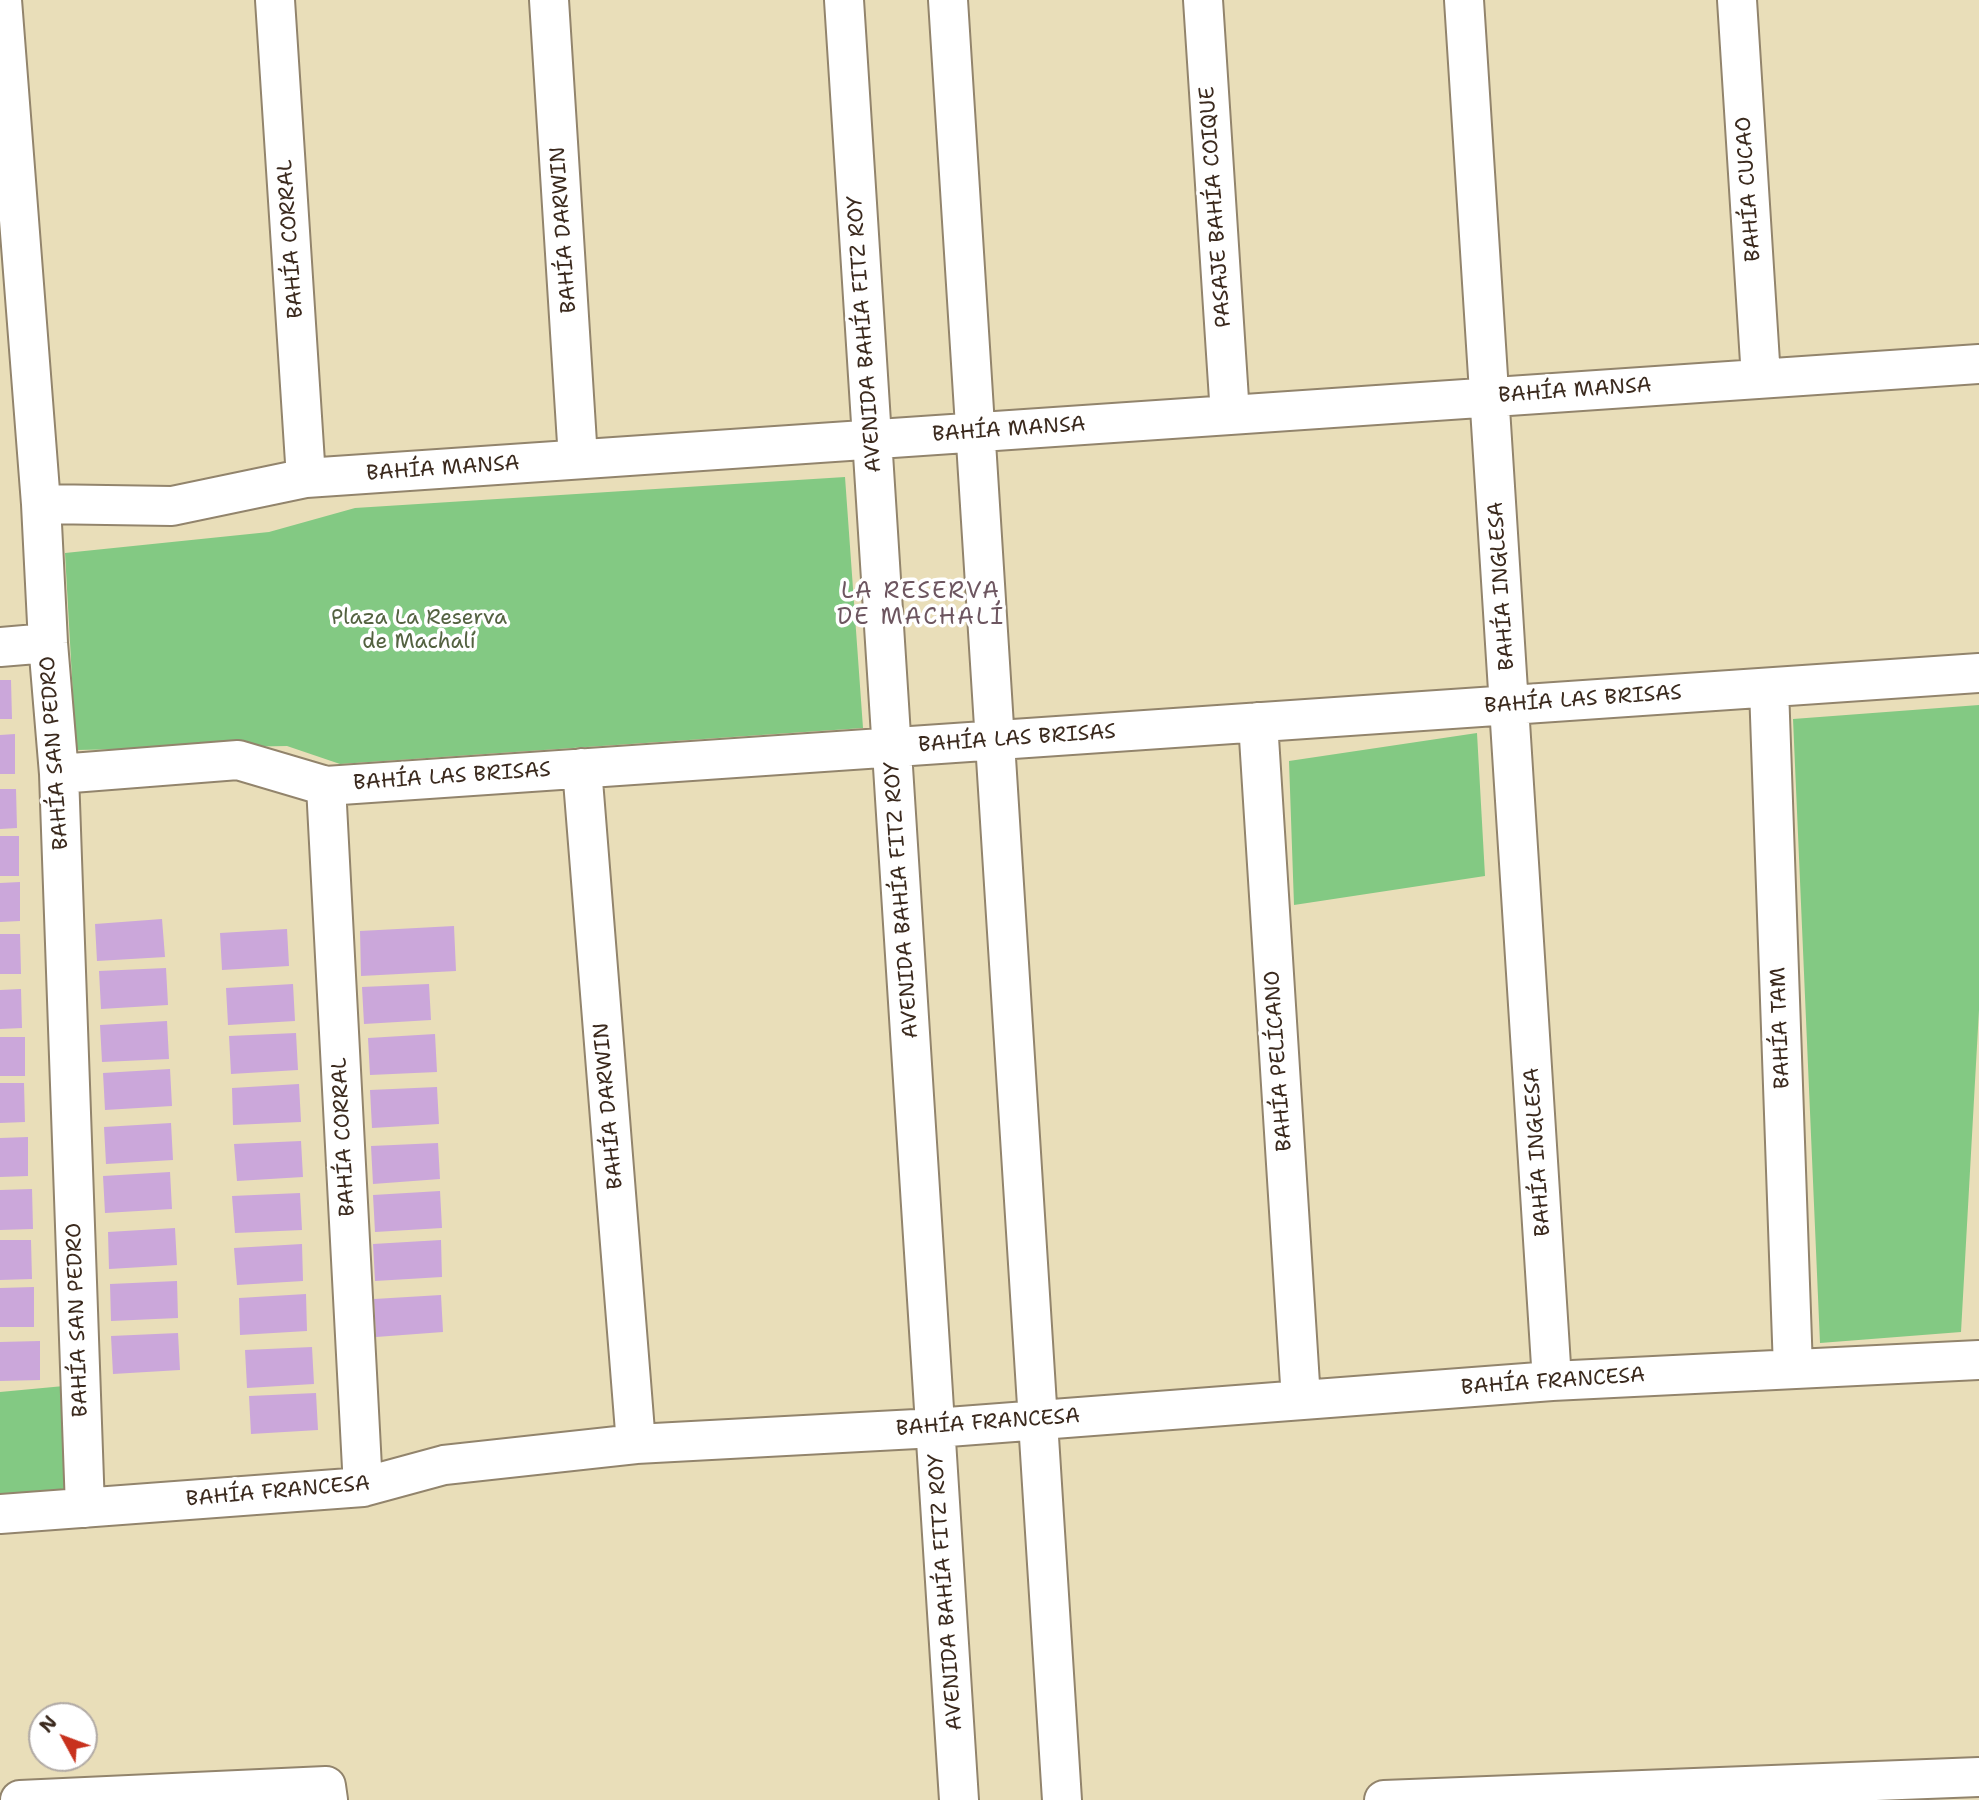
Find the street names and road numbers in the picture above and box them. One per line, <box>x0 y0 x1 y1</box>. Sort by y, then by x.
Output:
street label: PASAJE BAHÍA COIQUE <box>1195 85 1237 329</box>
street label: BAHÍA CUCAO <box>1731 116 1767 262</box>
street label: BAHÍA DARWIN <box>546 146 582 314</box>
street label: BAHÍA CORRAL <box>273 159 309 319</box>
street label: AVENIDA BAHÍA FITZ ROY <box>843 195 887 473</box>
street label: BAHÍA MANSA <box>1497 373 1653 409</box>
street label: BAHÍA MANSA <box>931 412 1087 448</box>
street label: BAHÍA MANSA <box>365 451 521 487</box>
street label: BAHÍA INGLESA <box>1484 501 1520 671</box>
street label: BAHÍA SAN PEDRO <box>36 655 74 851</box>
street label: BAHÍA LAS BRISAS <box>1483 681 1683 719</box>
street label: BAHÍA LAS BRISAS <box>917 720 1117 758</box>
street label: BAHÍA LAS BRISAS <box>352 758 552 796</box>
street label: AVENIDA BAHÍA FITZ ROY <box>880 761 924 1039</box>
street label: BAHÍA TAM <box>1766 967 1796 1089</box>
street label: BAHÍA PELÍCANO <box>1260 970 1298 1152</box>
street label: BAHÍA DARWIN <box>589 1022 629 1190</box>
street label: BAHÍA CORRAL <box>327 1057 361 1217</box>
street label: BAHÍA INGLESA <box>1520 1067 1556 1237</box>
street label: BAHÍA SAN PEDRO <box>62 1222 94 1418</box>
street label: BAHÍA FRANCESA <box>1460 1363 1646 1401</box>
street label: BAHÍA FRANCESA <box>895 1404 1081 1442</box>
street label: AVENIDA BAHÍA FITZ ROY <box>924 1453 968 1731</box>
street label: BAHÍA FRANCESA <box>185 1471 371 1513</box>

